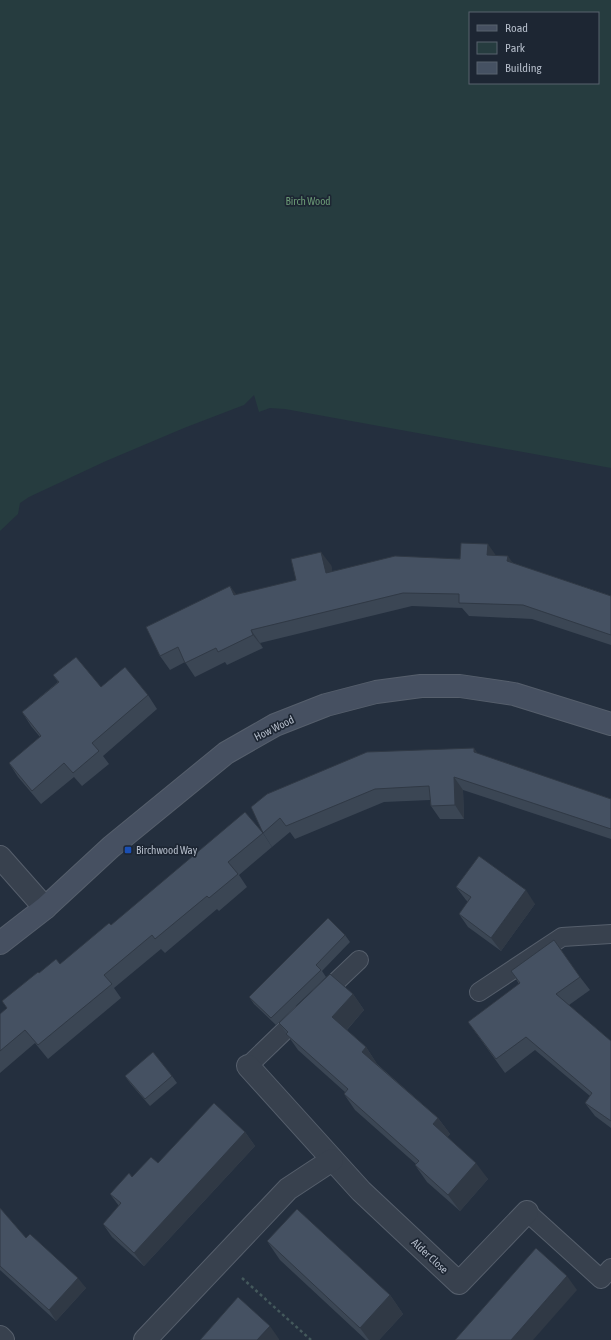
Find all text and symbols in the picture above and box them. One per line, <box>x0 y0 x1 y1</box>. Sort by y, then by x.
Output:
legend <box>469 12 599 84</box>
text: Road <box>505 21 528 35</box>
text: Park <box>505 41 526 55</box>
text: Building <box>505 61 543 75</box>
park label: Birch Wood <box>285 195 331 207</box>
street label: How Wood <box>252 713 296 743</box>
place label: Birchwood Way <box>136 844 198 856</box>
marker: Birchwood Way <box>123 845 133 855</box>
street label: Alder Close <box>409 1236 451 1276</box>

